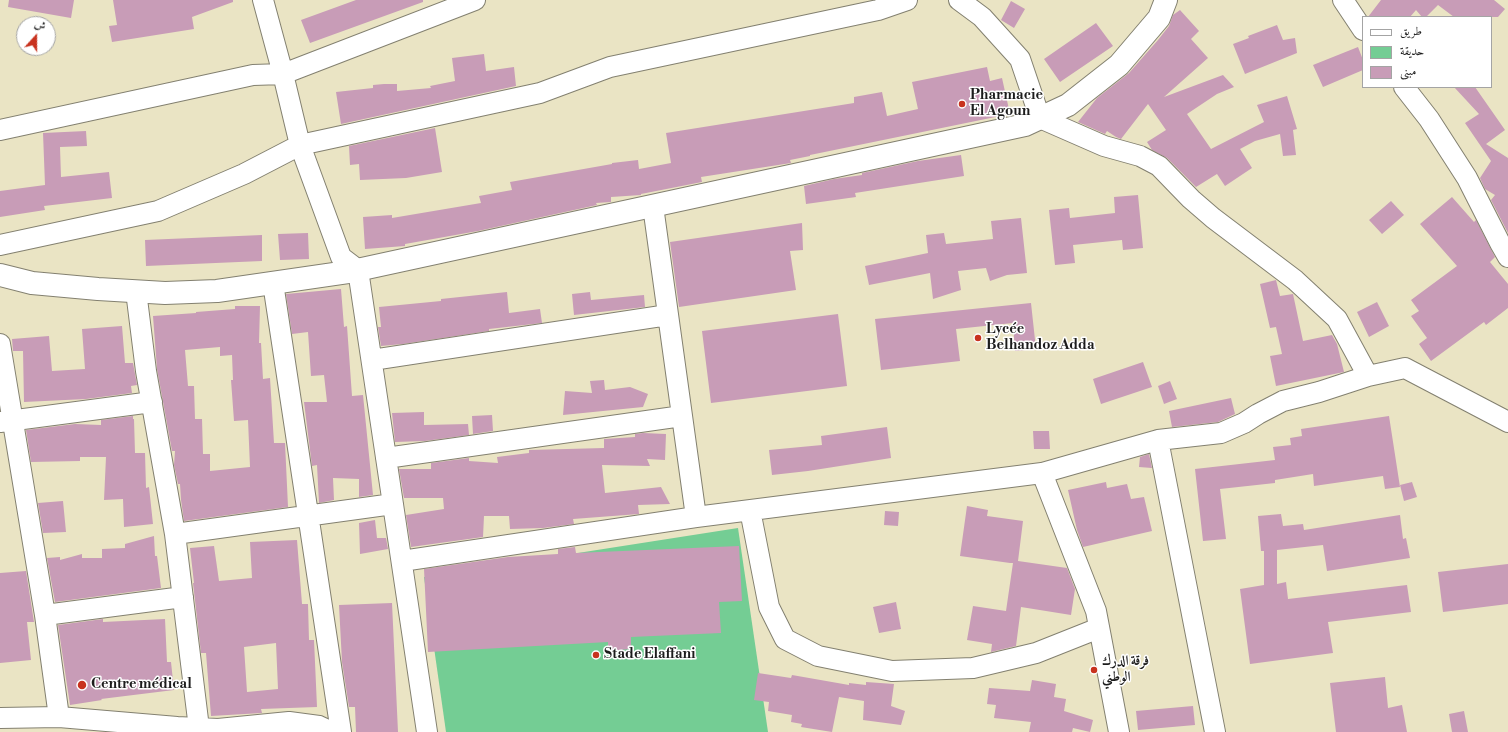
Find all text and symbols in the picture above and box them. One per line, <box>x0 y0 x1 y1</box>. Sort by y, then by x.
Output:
north arrow <box>16 16 56 56</box>
legend <box>1362 16 1492 88</box>
text: ش <box>32 17 48 34</box>
text: طريق <box>1400 24 1422 39</box>
text: حديقة <box>1400 44 1424 59</box>
text: مبنى <box>1400 64 1416 79</box>
place label: Pharmacie El Agoun <box>970 88 1043 120</box>
marker: Pharmacie El Agoun <box>957 99 967 109</box>
place label: Lycée Belhandoz Adda <box>986 322 1094 354</box>
marker: Lycée Belhandoz Adda <box>973 333 983 343</box>
place label: Stade Elaffani <box>604 647 696 663</box>
marker: Stade Elaffani <box>591 650 601 660</box>
place label: فرقة الدرك الوطني <box>1102 654 1149 686</box>
marker: فرقة الدرك الوطني <box>1089 665 1099 675</box>
place label: Centre médical <box>91 677 192 693</box>
marker: Centre médical <box>76 679 88 691</box>

